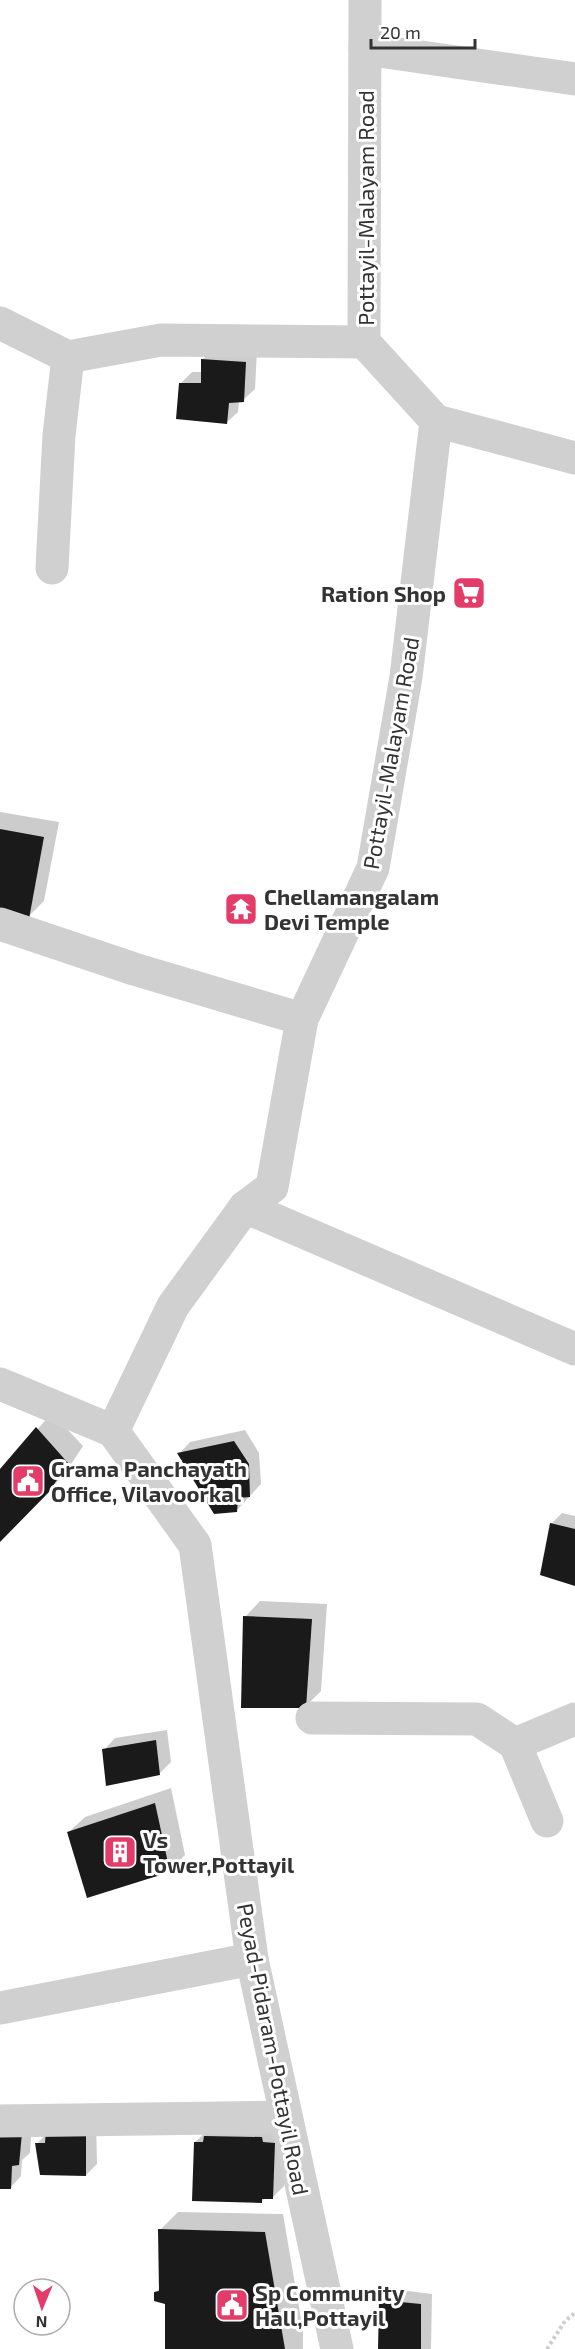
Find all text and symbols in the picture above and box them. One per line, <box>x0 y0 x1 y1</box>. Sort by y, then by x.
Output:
scale bar <box>371 12 474 50</box>
text: 20 m <box>380 21 421 43</box>
street label: Pottayil-Malayam Road <box>352 90 378 326</box>
supermarket icon: Ration Shop <box>451 575 487 611</box>
place label: Ration Shop <box>321 580 446 606</box>
street label: Pottayil-Malayam Road <box>357 635 423 871</box>
place label: Chellamangalam Devi Temple <box>264 883 439 934</box>
temple icon: Chellamangalam Devi Temple <box>223 891 259 927</box>
place label: Grama Panchayath Office, Vilavoorkal <box>51 1455 247 1506</box>
public building icon: Grama Panchayath Office, Vilavoorkal <box>10 1463 46 1499</box>
place label: Vs Tower,Pottayil <box>143 1826 295 1878</box>
building icon: Vs Tower,Pottayil <box>102 1834 138 1870</box>
street label: Peyad-Pidaram-Pottayil Road <box>233 1901 315 2197</box>
north arrow <box>12 2277 72 2337</box>
place label: Sp Community Hall,Pottayil <box>255 2279 405 2331</box>
public building icon: Sp Community Hall,Pottayil <box>214 2287 250 2323</box>
text: N <box>35 2313 48 2332</box>

